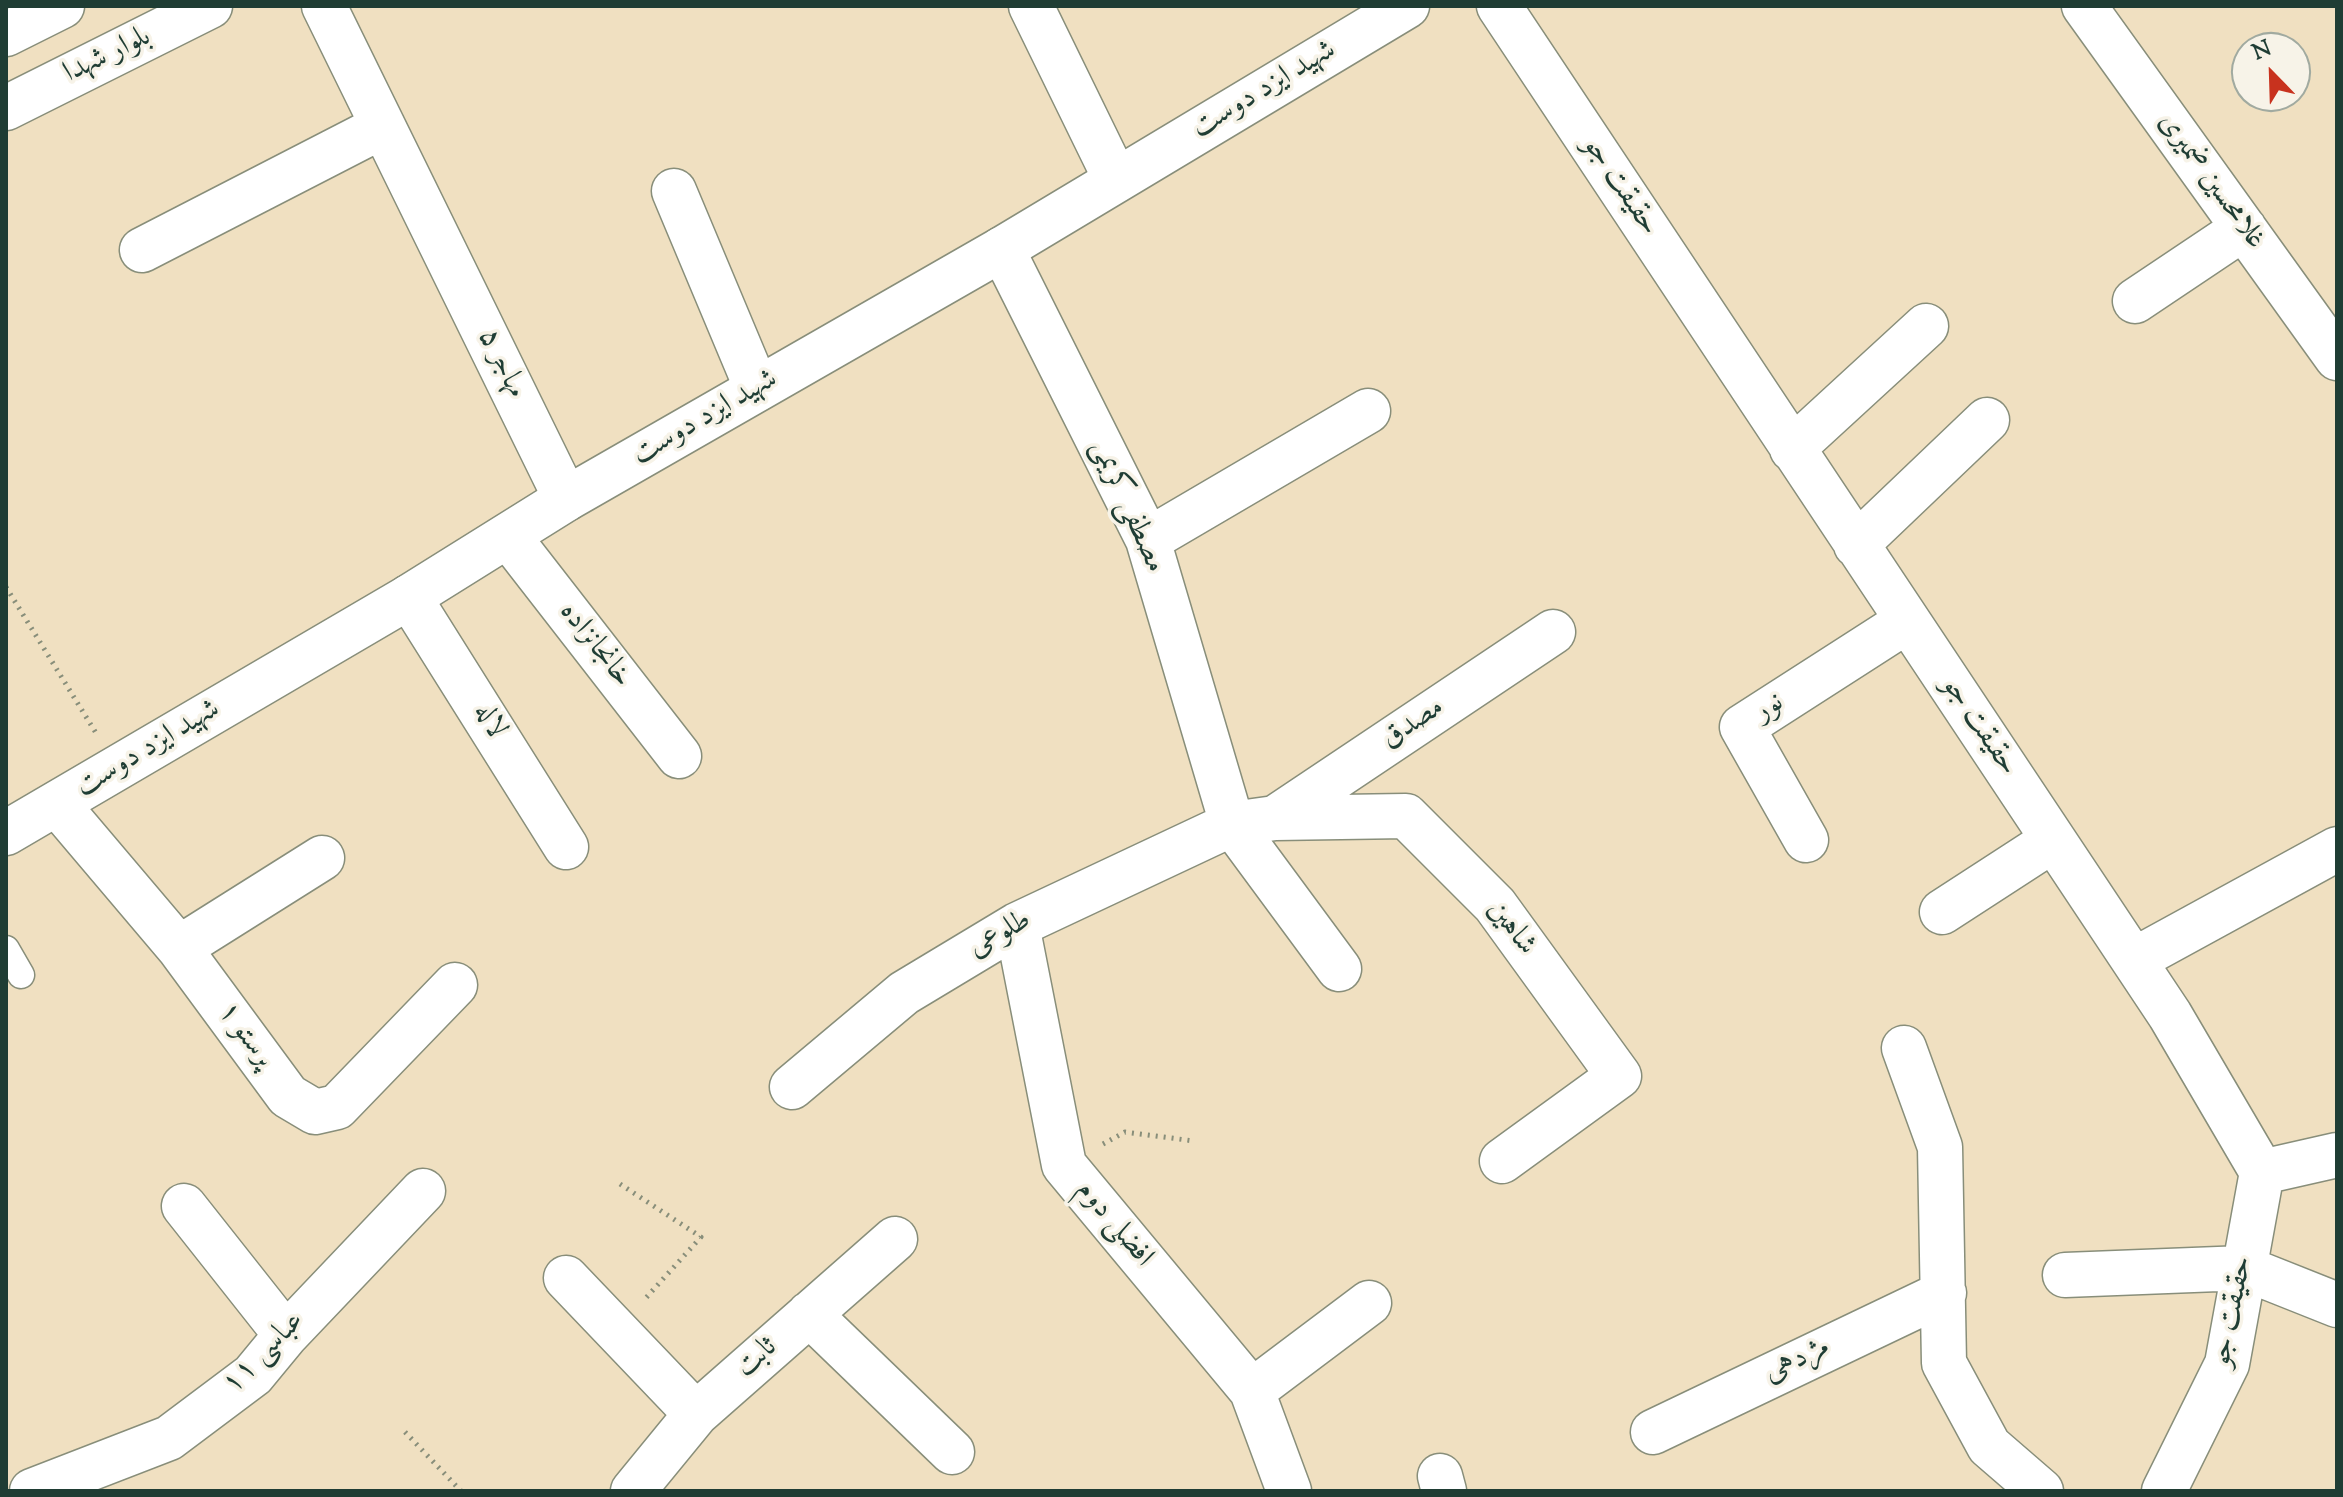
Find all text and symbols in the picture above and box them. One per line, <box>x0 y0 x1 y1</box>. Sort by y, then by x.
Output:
street label: بلوار شهدا <box>59 21 157 93</box>
north arrow <box>2231 32 2311 112</box>
street label: شهید ایزد دوست <box>1186 34 1344 148</box>
text: N <box>2248 34 2277 70</box>
street label: غلامحسین ضمیری <box>2148 106 2272 258</box>
street label: حقیقت جو <box>1573 130 1665 244</box>
street label: مهاجر ۵ <box>468 323 532 405</box>
street label: شهید ایزد دوست <box>627 363 785 475</box>
street label: مصطفی کریمی <box>1081 435 1171 579</box>
street label: خانجانزاده <box>549 596 639 696</box>
street label: حقیقت جو <box>1932 670 2024 784</box>
street label: نور <box>1748 686 1792 732</box>
street label: مصدق <box>1376 691 1452 759</box>
street label: شهید ایزد دوست <box>70 693 228 807</box>
street label: لاله <box>463 697 513 747</box>
street label: شاهین <box>1477 894 1543 964</box>
street label: طلوعی <box>963 904 1039 968</box>
street label: پرستو ۱ <box>208 996 280 1076</box>
street label: افضلی دوم <box>1066 1174 1160 1276</box>
street label: حقیقت جو <box>2205 1253 2263 1371</box>
street label: عباسی ۱۱ <box>216 1305 314 1403</box>
street label: ثابت <box>730 1331 786 1387</box>
street label: مژدهی <box>1759 1331 1837 1393</box>

